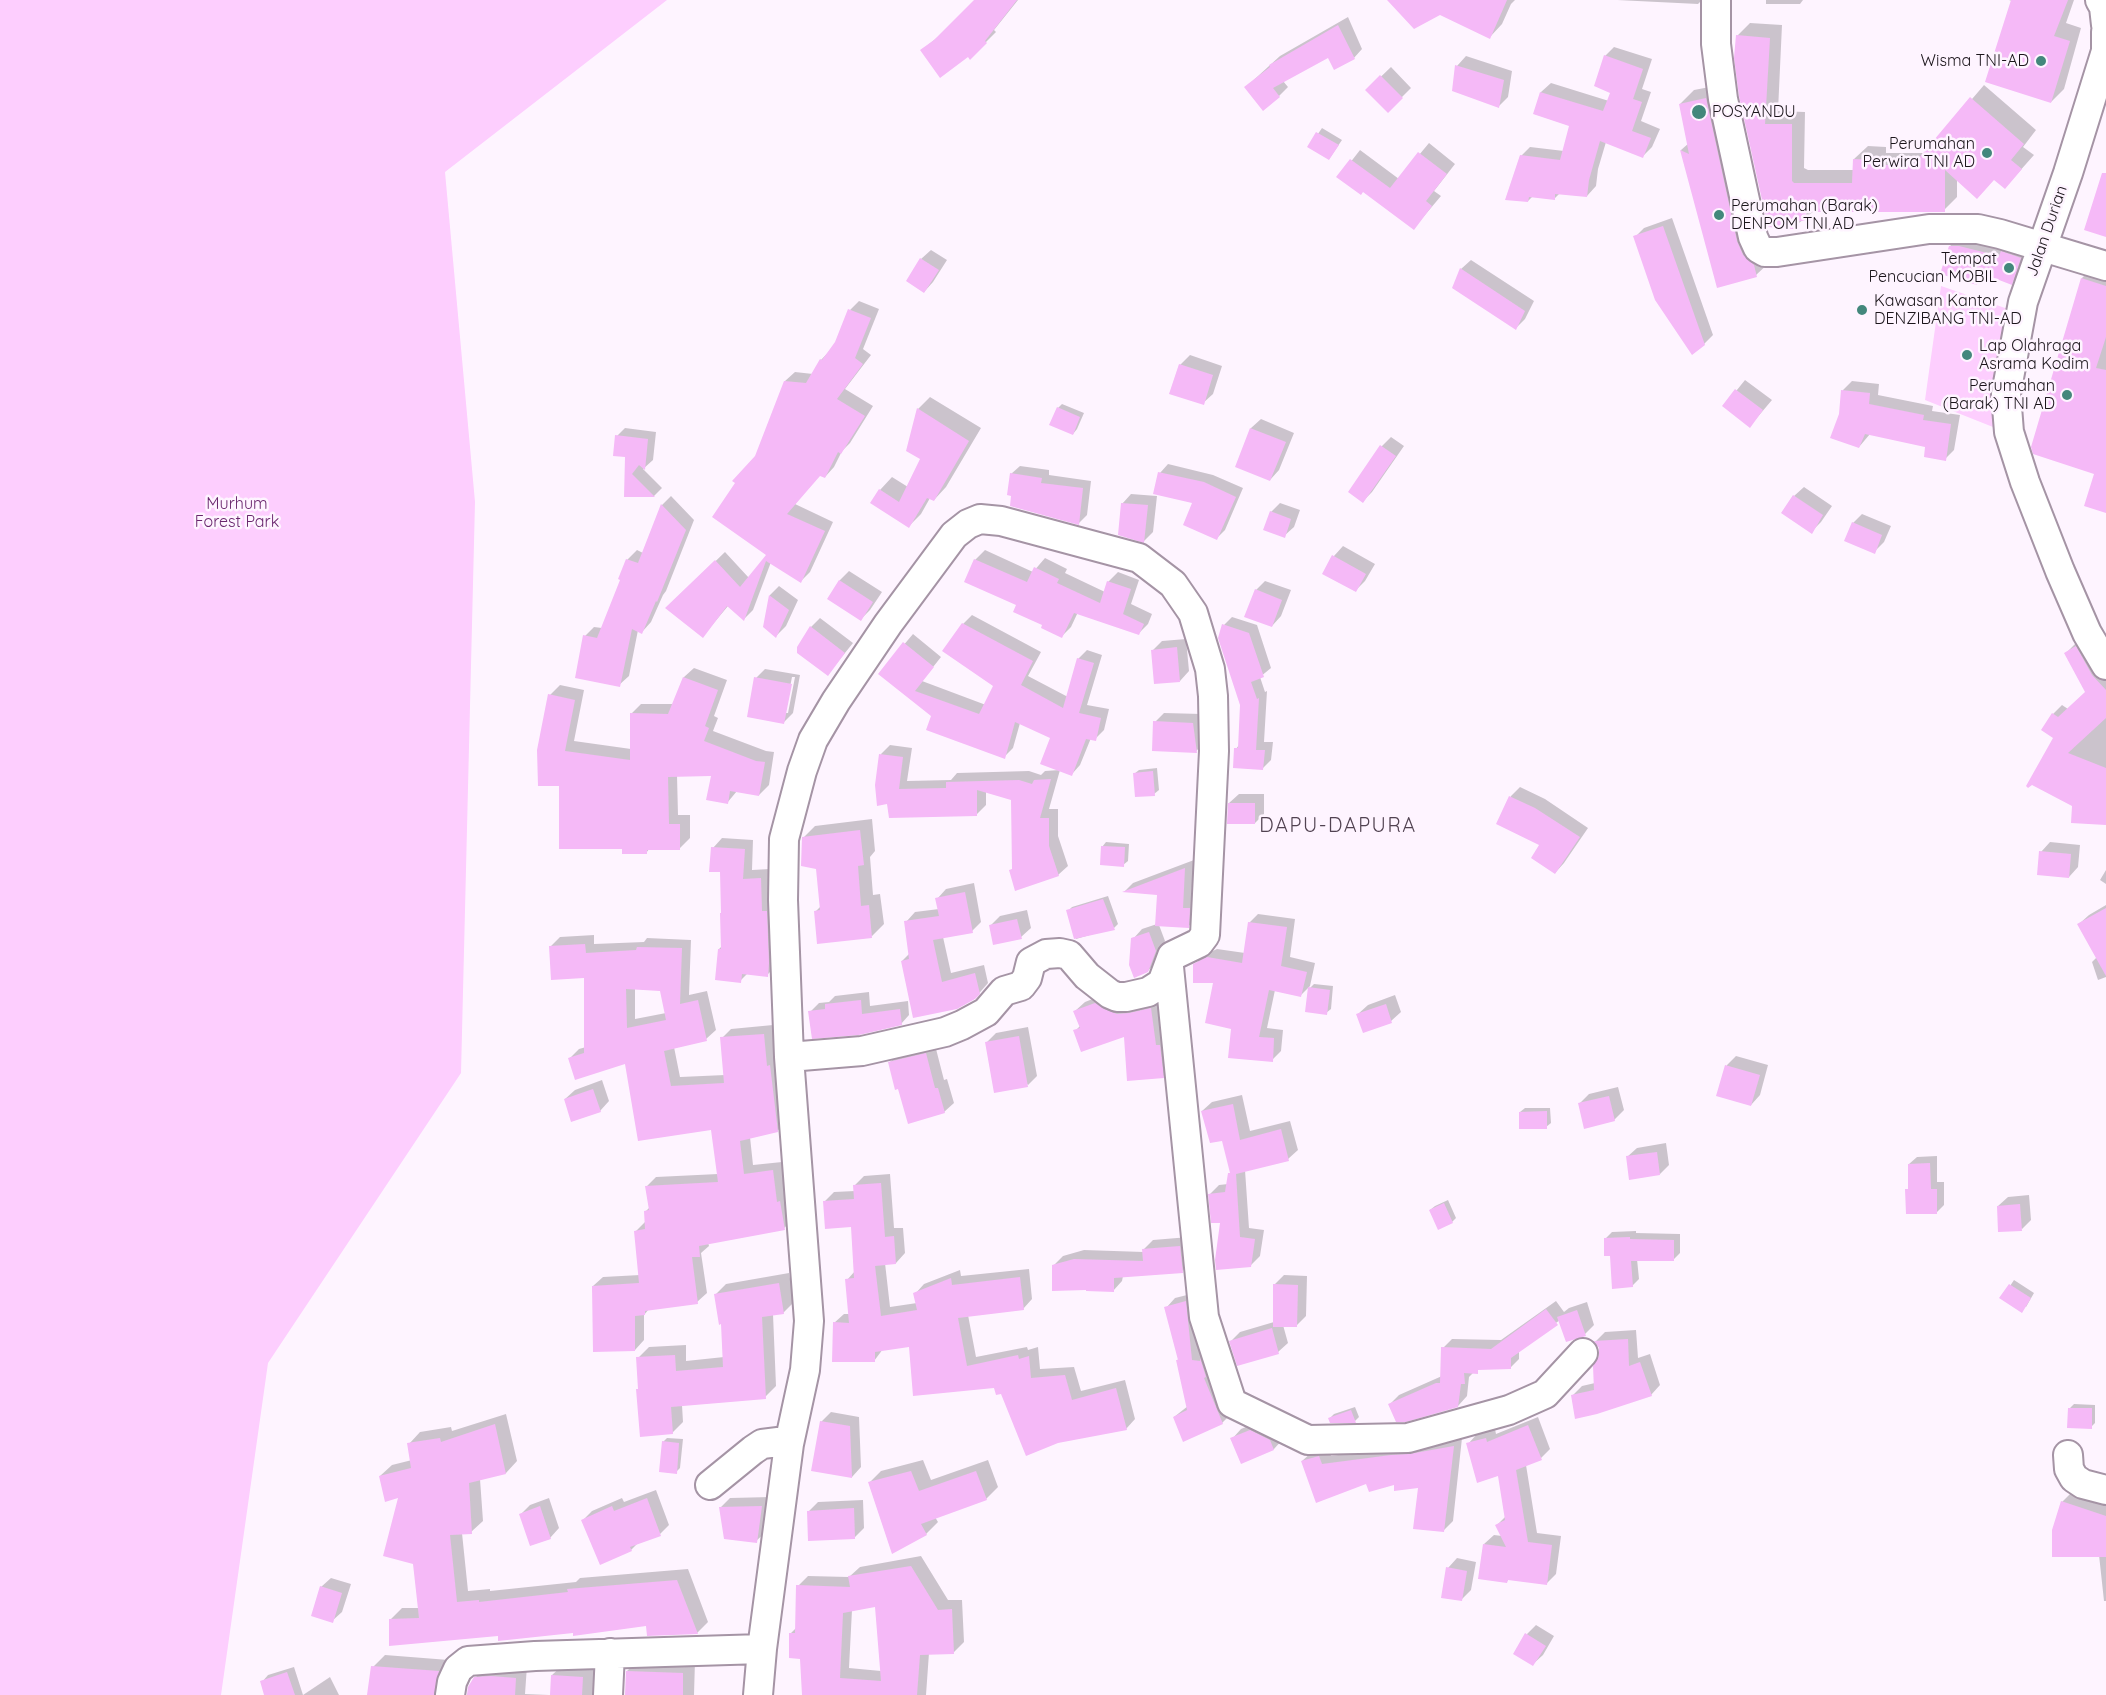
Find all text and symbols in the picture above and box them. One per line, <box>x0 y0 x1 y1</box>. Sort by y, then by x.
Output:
place label: Wisma TNI-AD <box>1921 51 2029 71</box>
marker: Wisma TNI-AD <box>2034 54 2048 68</box>
place label: POSYANDU <box>1712 102 1796 122</box>
marker: POSYANDU <box>1690 103 1708 121</box>
place label: Perumahan Perwira TNI AD <box>1863 134 1975 172</box>
marker: Perumahan Perwira TNI AD <box>1980 146 1994 160</box>
street label: Jalan Durian <box>2022 183 2072 279</box>
place label: Perumahan (Barak) DENPOM TNI AD <box>1731 196 1878 234</box>
marker: Perumahan (Barak) DENPOM TNI AD <box>1712 208 1726 222</box>
place label: Tempat Pencucian MOBIL <box>1869 249 1997 287</box>
marker: Tempat Pencucian MOBIL <box>2002 261 2016 275</box>
place label: Kawasan Kantor DENZIBANG TNI-AD <box>1874 291 2022 329</box>
marker: Kawasan Kantor DENZIBANG TNI-AD <box>1855 303 1869 317</box>
place label: Lap Olahraga Asrama Kodim <box>1979 336 2089 374</box>
marker: Lap Olahraga Asrama Kodim <box>1960 348 1974 362</box>
place label: Perumahan (Barak) TNI AD <box>1943 376 2055 414</box>
marker: Perumahan (Barak) TNI AD <box>2060 388 2074 402</box>
park label: Murhum Forest Park <box>195 494 279 532</box>
district label: DAPU-DAPURA <box>1259 814 1417 838</box>

